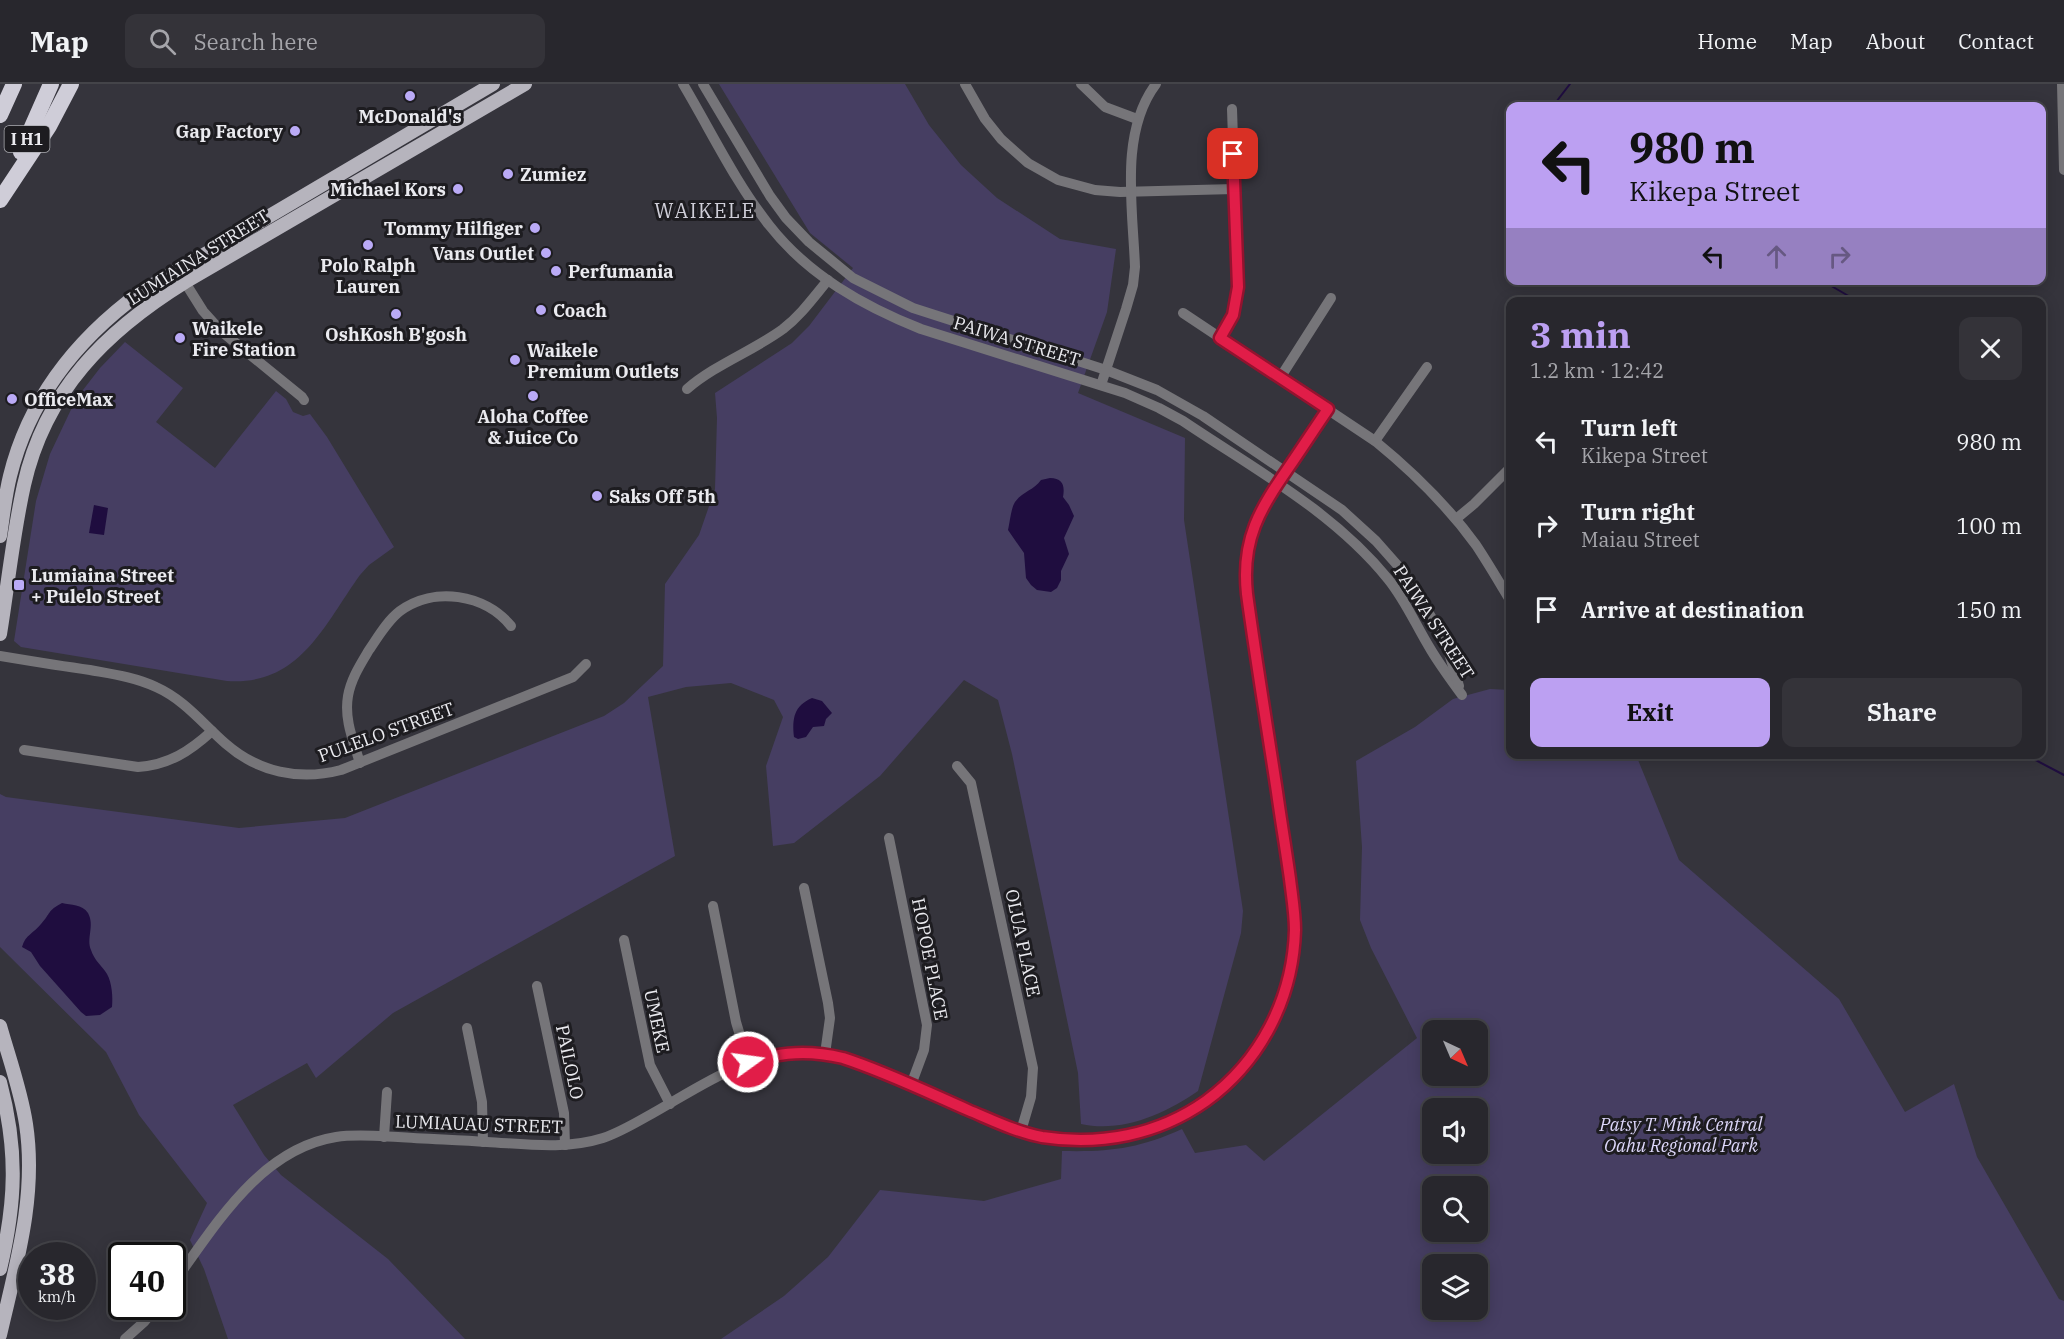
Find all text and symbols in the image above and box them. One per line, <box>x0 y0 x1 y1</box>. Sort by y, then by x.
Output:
search box <box>125 14 545 68</box>
text: Map <box>30 23 89 60</box>
icon: search <box>146 25 179 58</box>
text: Search here <box>194 27 318 56</box>
text: Home <box>1697 27 1757 55</box>
text: Map <box>1790 27 1833 55</box>
text: About <box>1866 27 1925 55</box>
text: Contact <box>1958 27 2034 55</box>
marker: McDonald's <box>403 89 417 103</box>
place label: McDonald's <box>358 105 462 128</box>
place label: Gap Factory <box>175 120 284 143</box>
text: 980 m <box>1629 120 1755 175</box>
marker: Gap Factory <box>288 124 302 138</box>
road number: I H1 <box>4 126 50 152</box>
icon: left <box>1530 126 1608 204</box>
pin <box>1207 128 1258 179</box>
icon: arrive <box>1216 137 1249 170</box>
place label: Zumiez <box>520 163 586 186</box>
marker: Zumiez <box>501 167 515 181</box>
text: Kikepa Street <box>1629 173 1800 208</box>
place label: Michael Kors <box>330 178 446 201</box>
marker: Michael Kors <box>451 182 465 196</box>
district label: WAIKELE <box>654 197 756 224</box>
street label: LUMIAINA STREET <box>123 204 273 310</box>
place label: Tommy Hilfiger <box>384 217 523 240</box>
marker: Tommy Hilfiger <box>528 221 542 235</box>
marker: Polo Ralph Lauren <box>361 238 375 252</box>
icon: left <box>1697 240 1730 273</box>
icon: ahead <box>1760 240 1793 273</box>
icon: right <box>1823 240 1856 273</box>
place label: Vans Outlet <box>433 242 534 265</box>
marker: Vans Outlet <box>539 246 553 260</box>
place label: Polo Ralph Lauren <box>320 254 416 298</box>
place label: Perfumania <box>568 260 674 283</box>
marker: Perfumania <box>549 264 563 278</box>
place label: Coach <box>553 299 607 322</box>
marker: Coach <box>534 303 548 317</box>
marker: OshKosh B'gosh <box>389 307 403 321</box>
street label: PAIWA STREET <box>951 311 1083 371</box>
text: 3 min <box>1530 311 1631 358</box>
place label: Waikele Fire Station <box>192 317 296 361</box>
button: close <box>1959 317 2022 380</box>
place label: OshKosh B'gosh <box>325 323 467 346</box>
marker: Waikele Fire Station <box>173 331 187 345</box>
place label: Waikele Premium Outlets <box>527 339 679 383</box>
marker: Waikele Premium Outlets <box>508 353 522 367</box>
text: 1.2 km · 12:42 <box>1530 357 1664 384</box>
place label: OfficeMax <box>24 388 114 411</box>
marker: Aloha Coffee & Juice Co <box>526 389 540 403</box>
marker: OfficeMax <box>5 392 19 406</box>
place label: Aloha Coffee & Juice Co <box>477 405 589 449</box>
text: Turn left <box>1581 413 1677 442</box>
icon: left <box>1530 425 1563 458</box>
text: 980 m <box>1956 427 2022 456</box>
text: Kikepa Street <box>1581 442 1708 469</box>
place label: Saks Off 5th <box>609 485 716 508</box>
marker: Saks Off 5th <box>590 489 604 503</box>
text: Turn right <box>1581 497 1695 526</box>
icon: right <box>1530 509 1563 542</box>
text: 100 m <box>1956 511 2022 540</box>
text: Maiau Street <box>1581 526 1700 553</box>
street label: PAIWA STREET <box>1389 561 1480 684</box>
place label: Lumiaina Street + Pulelo Street <box>31 564 174 608</box>
marker: Lumiaina Street + Pulelo Street <box>12 578 26 592</box>
icon: arrive <box>1530 593 1563 626</box>
text: Arrive at destination <box>1581 595 1804 624</box>
text: 150 m <box>1956 595 2022 624</box>
button: Exit <box>1530 678 1770 747</box>
button: Share <box>1782 678 2022 747</box>
street label: PULELO STREET <box>315 697 457 767</box>
street label: OLUA PLACE <box>1000 887 1046 999</box>
street label: HOPOE PLACE <box>907 896 953 1022</box>
street label: UMEKE <box>639 987 675 1055</box>
north arrow <box>1422 1020 1488 1086</box>
map controls <box>1422 1020 1488 1320</box>
street label: PAILOLO <box>551 1023 589 1101</box>
position arrow <box>716 1030 780 1094</box>
button: sound <box>1422 1098 1488 1164</box>
street label: LUMIAUAU STREET <box>395 1110 564 1138</box>
park label: Patsy T. Mink Central Oahu Regional Park <box>1598 1113 1764 1157</box>
button: search <box>1422 1176 1488 1242</box>
speed limit sign: 40 <box>108 1242 186 1320</box>
text: 38 <box>39 1254 75 1293</box>
button: layers <box>1422 1254 1488 1320</box>
text: km/h <box>38 1287 76 1306</box>

